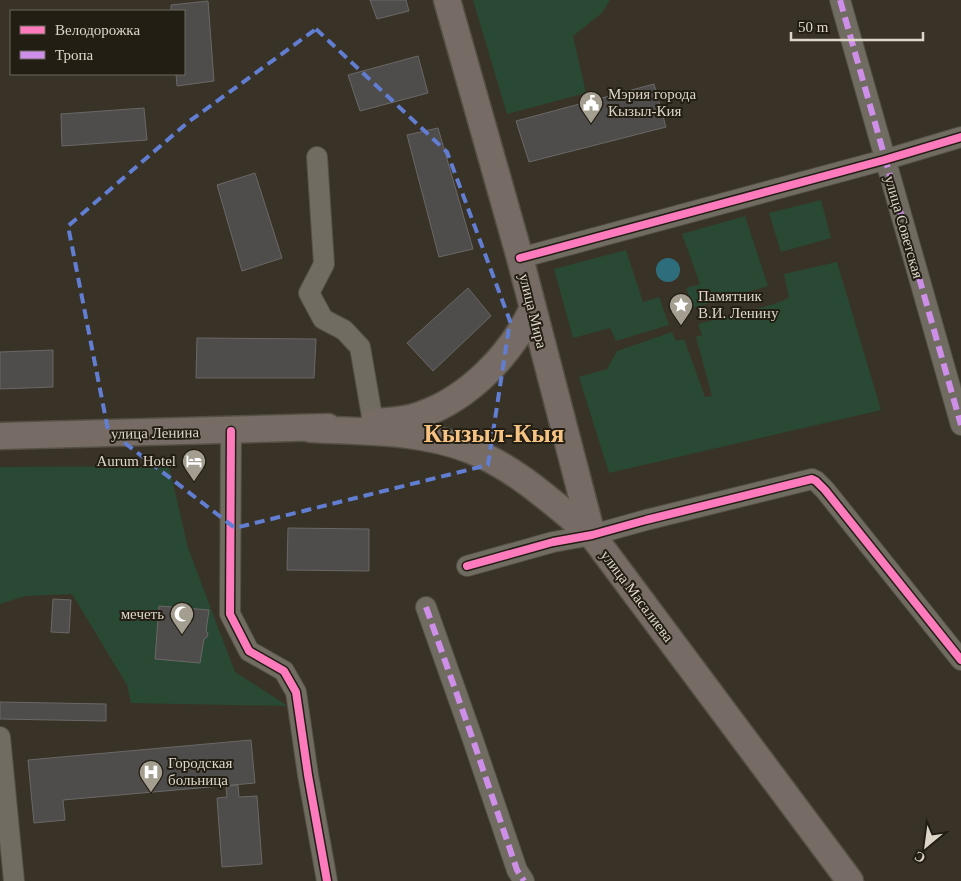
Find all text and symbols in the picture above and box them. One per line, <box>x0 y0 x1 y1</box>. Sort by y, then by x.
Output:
legend <box>10 10 185 75</box>
scale bar <box>791 10 924 42</box>
text: 50 m <box>798 19 829 35</box>
text: Велодорожка <box>55 22 140 38</box>
text: Тропа <box>55 47 94 63</box>
place label: Мэрия города Кызыл-Кия <box>608 86 696 119</box>
public building icon: Мэрия города Кызыл-Кия <box>578 90 604 124</box>
street label: улица Советская <box>882 174 926 280</box>
street label: улица Мира <box>516 272 550 350</box>
place label: Памятник В.И. Ленину <box>698 288 779 321</box>
place icon: Памятник В.И. Ленину <box>668 292 694 326</box>
district label: Кызыл-Кыя <box>424 420 564 447</box>
street label: улица Ленина <box>111 424 200 442</box>
hotel icon: Aurum Hotel <box>181 448 207 482</box>
place label: Aurum Hotel <box>96 453 176 469</box>
street label: улица Масалиева <box>597 547 677 645</box>
mosque icon: мечеть <box>169 601 195 635</box>
place label: мечеть <box>121 606 164 622</box>
place label: Городская больница <box>168 755 232 788</box>
hospital icon: Городская больница <box>138 759 164 793</box>
north arrow <box>901 821 951 871</box>
text: С <box>912 848 928 866</box>

